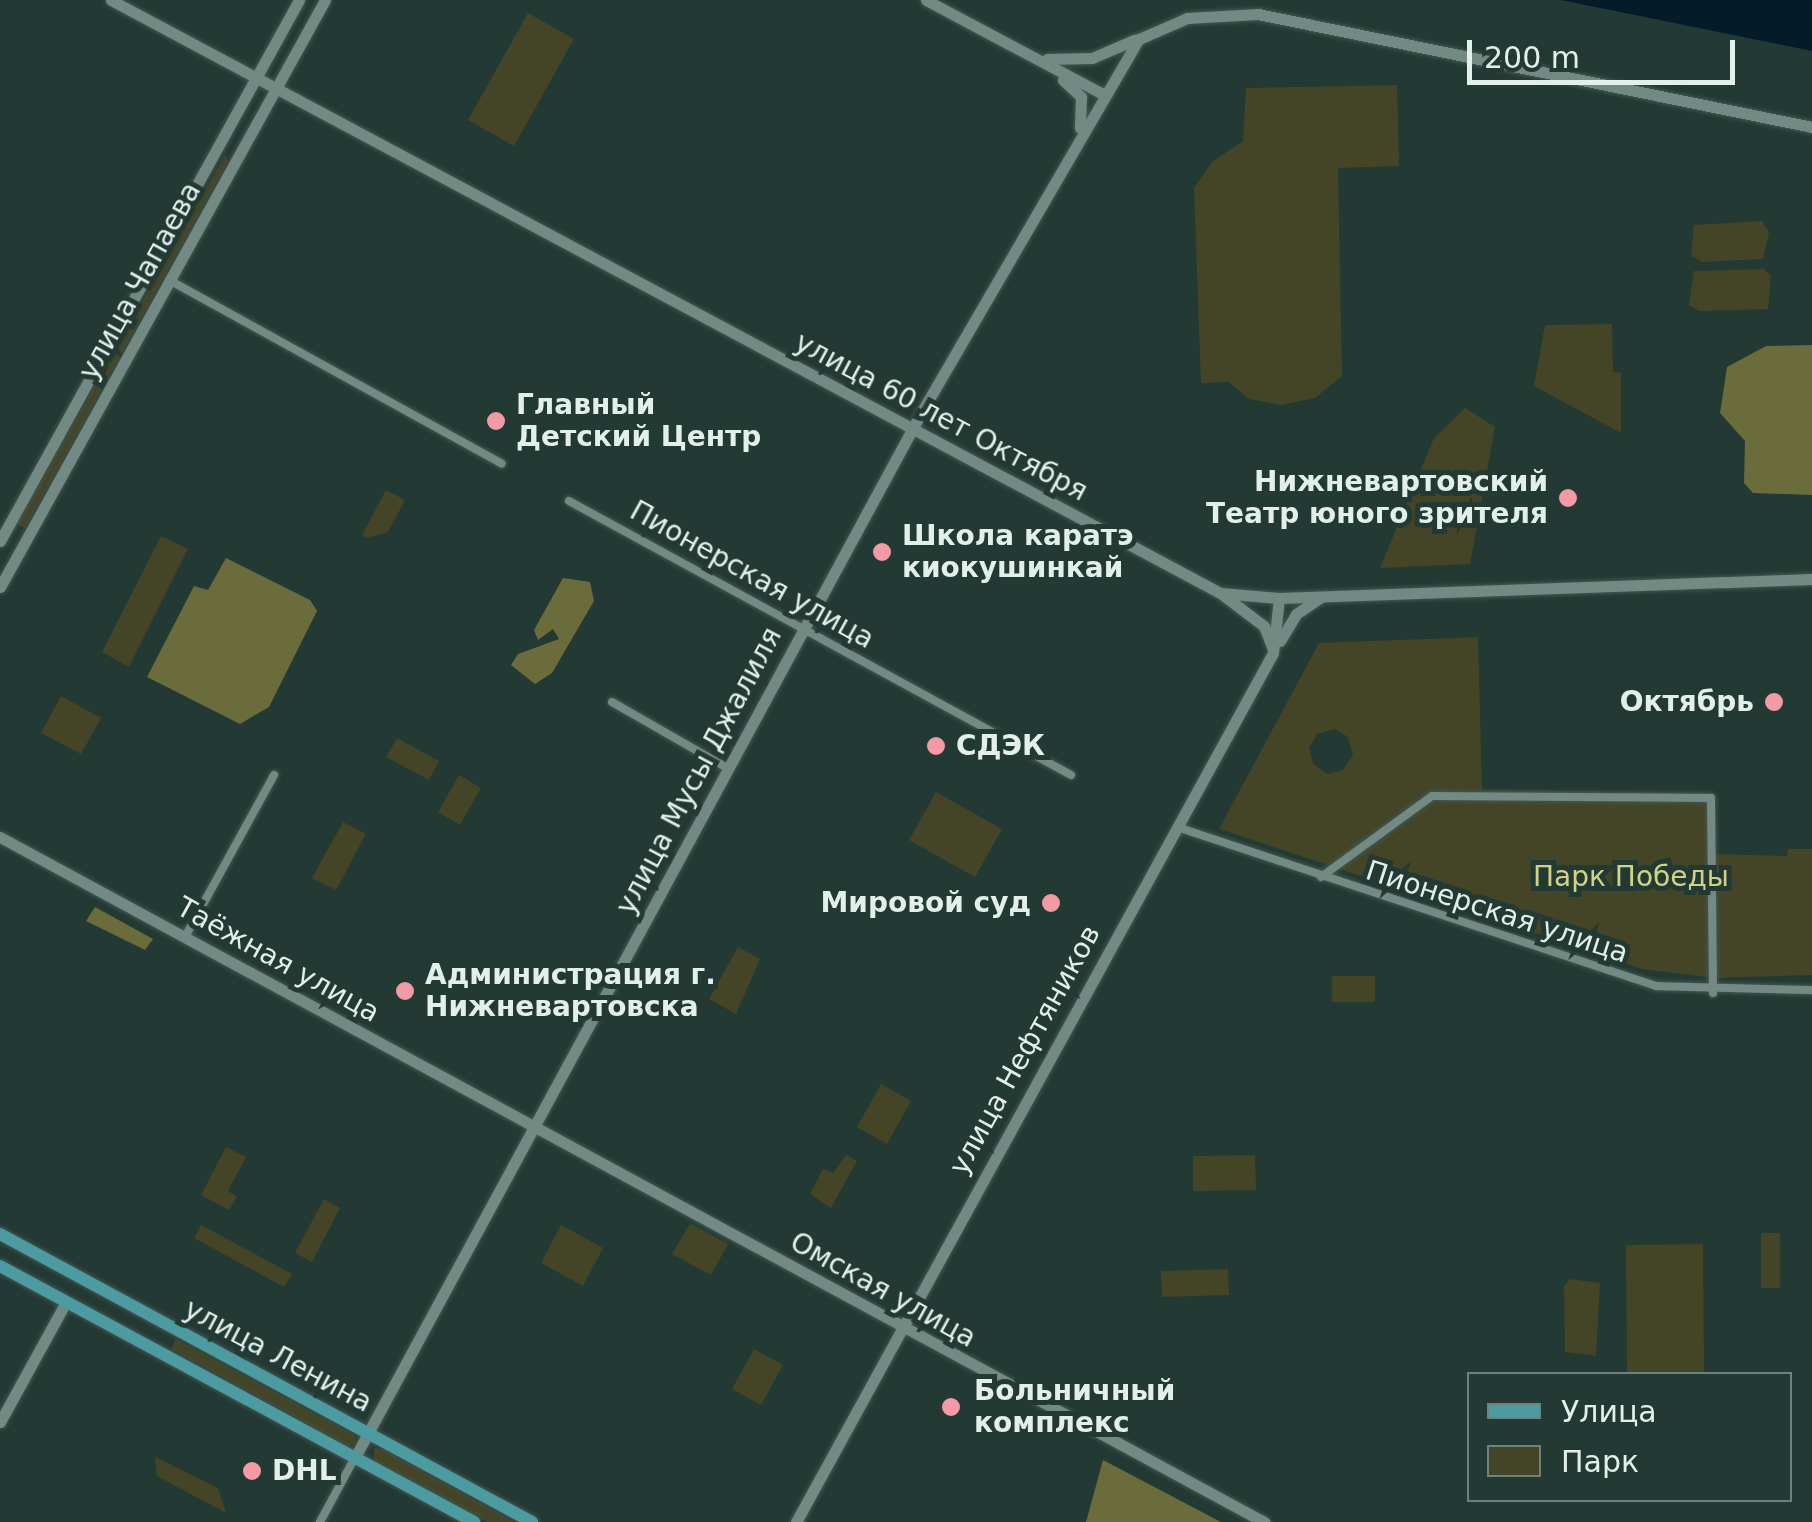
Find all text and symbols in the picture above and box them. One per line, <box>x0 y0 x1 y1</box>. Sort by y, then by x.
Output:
scale bar <box>1472 20 1740 82</box>
text: 200 m <box>1484 40 1580 75</box>
street label: улица Чапаева <box>72 176 208 386</box>
street label: улица 60 лет Октября <box>789 325 1093 509</box>
place label: Главный Детский Центр <box>516 388 761 454</box>
marker: Главный Детский Центр <box>485 410 507 432</box>
place label: Нижневартовский Театр юного зрителя <box>1206 465 1548 531</box>
marker: Нижневартовский Театр юного зрителя <box>1557 487 1579 509</box>
street label: Пионерская улица <box>624 494 880 656</box>
place label: Школа каратэ киокушинкай <box>902 519 1134 585</box>
marker: Школа каратэ киокушинкай <box>871 541 893 563</box>
street label: улица Мусы Джалиля <box>609 622 789 920</box>
place label: Октябрь <box>1620 685 1754 719</box>
marker: Октябрь <box>1763 691 1785 713</box>
place label: СДЭК <box>956 729 1045 763</box>
marker: СДЭК <box>925 735 947 757</box>
street label: Пионерская улица <box>1362 854 1632 970</box>
park label: Парк Победы <box>1533 860 1729 894</box>
place label: Мировой суд <box>820 886 1031 920</box>
street label: Таёжная улица <box>171 890 385 1030</box>
marker: Мировой суд <box>1040 892 1062 914</box>
street label: улица Нефтяников <box>942 919 1108 1181</box>
place label: Администрация г. Нижневартовска <box>425 958 716 1024</box>
marker: Администрация г. Нижневартовска <box>394 980 416 1002</box>
street label: Омская улица <box>784 1225 982 1355</box>
street label: улица Ленина <box>178 1292 378 1420</box>
legend <box>1467 1372 1792 1502</box>
place label: Больничный комплекс <box>974 1374 1175 1440</box>
marker: Больничный комплекс <box>938 1394 964 1420</box>
text: Улица <box>1561 1394 1657 1429</box>
text: Парк <box>1561 1444 1639 1479</box>
place label: DHL <box>272 1454 337 1488</box>
marker: DHL <box>241 1460 263 1482</box>

